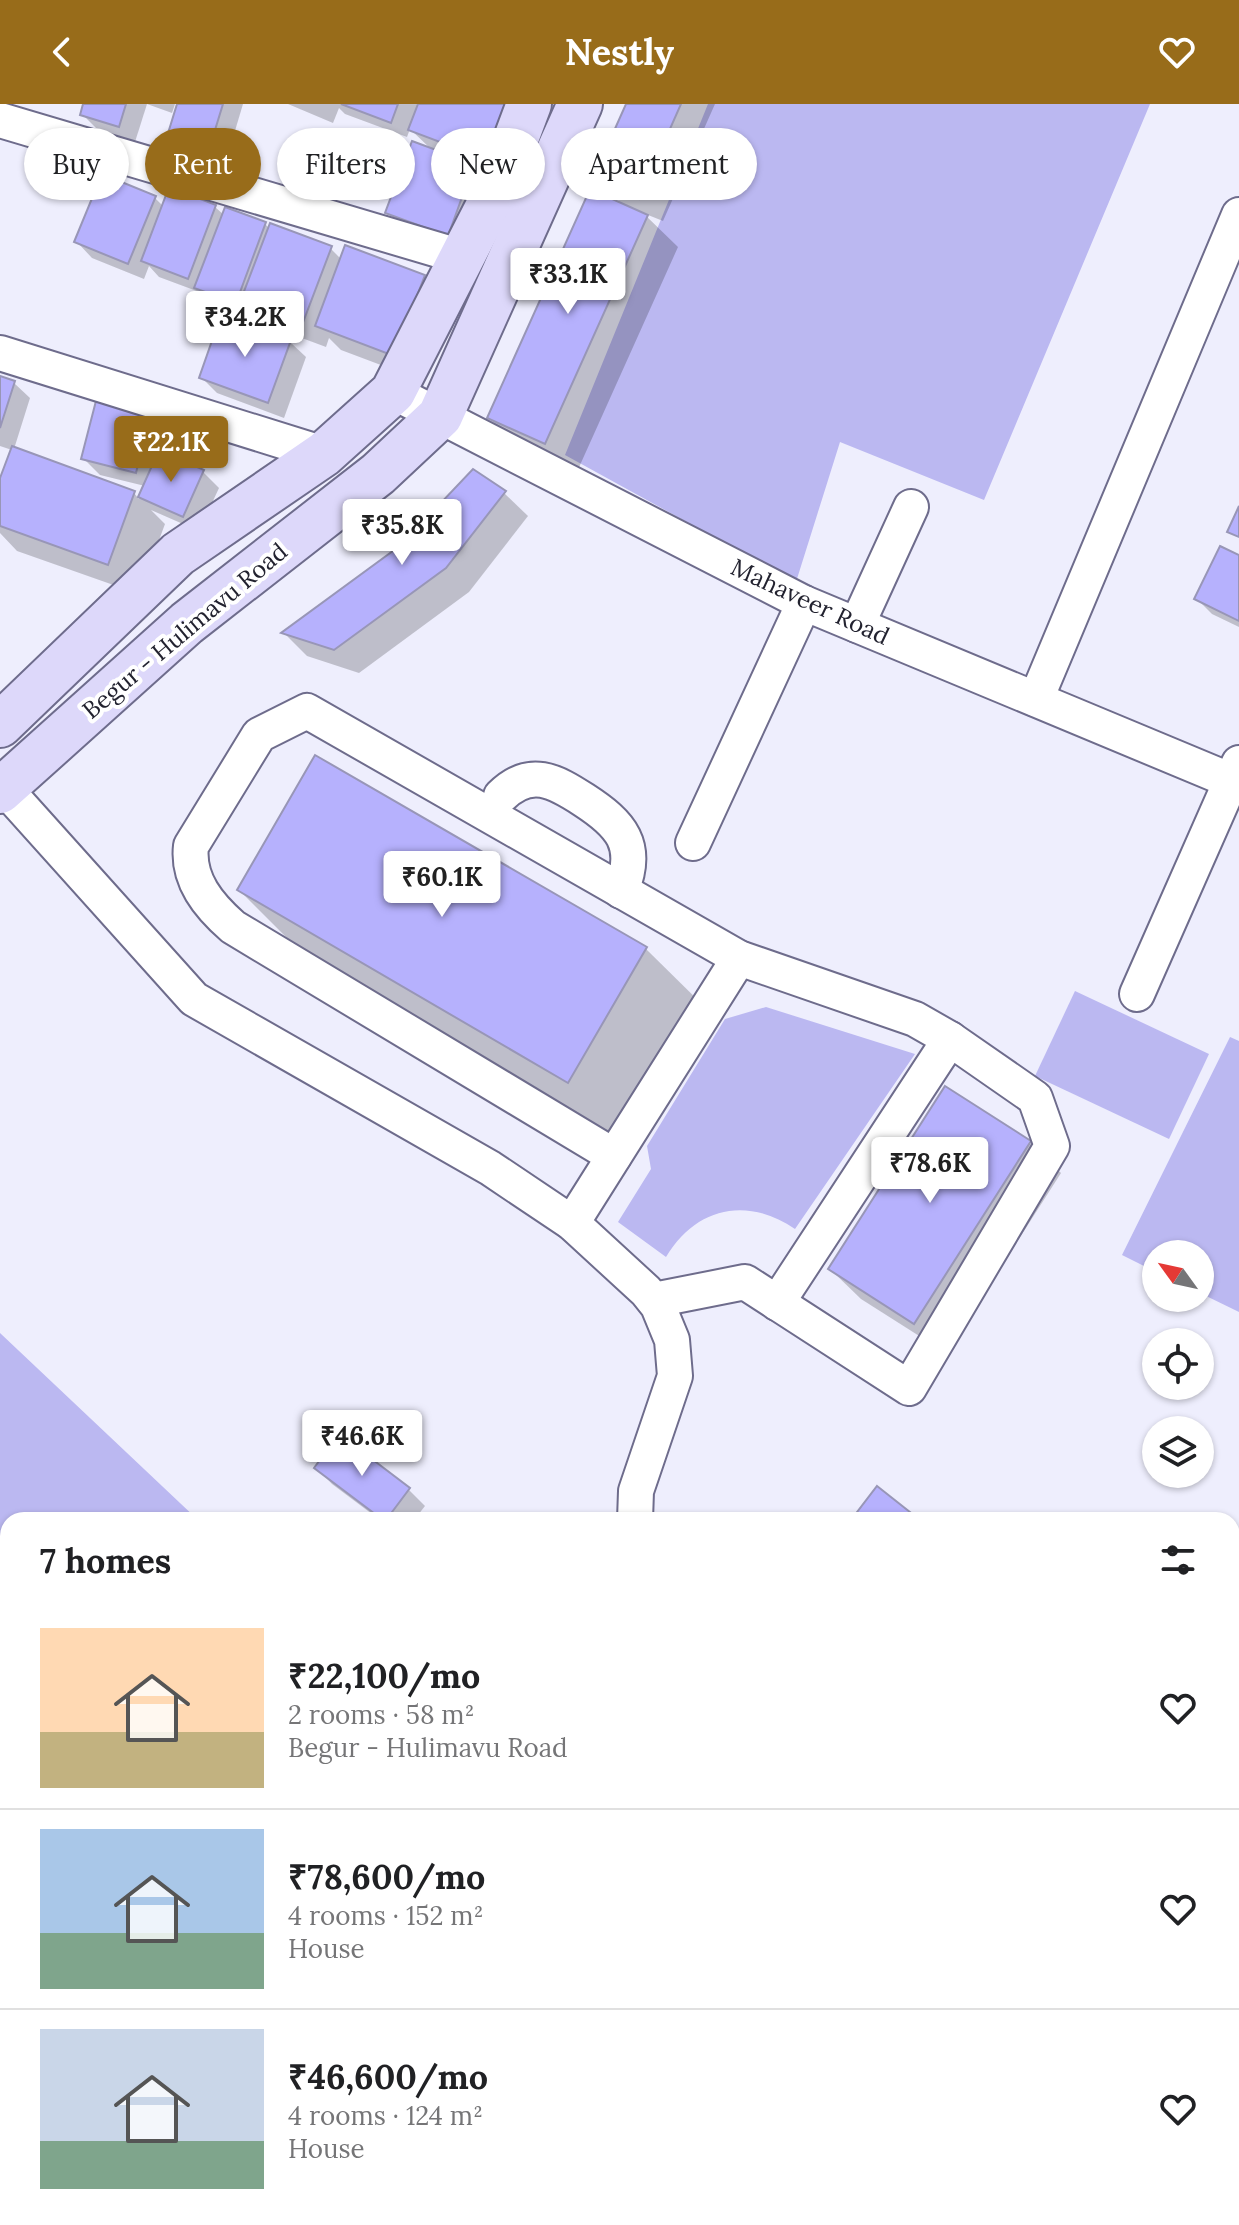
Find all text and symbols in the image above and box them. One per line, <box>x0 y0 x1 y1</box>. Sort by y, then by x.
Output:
text: Nestly <box>565 29 674 75</box>
icon: back <box>40 30 84 74</box>
icon: heart <box>1155 30 1199 74</box>
chip: Buy <box>24 128 129 200</box>
chip: Rent <box>145 128 261 200</box>
chip: Filters <box>277 128 415 200</box>
chip: New <box>431 128 545 200</box>
chip: Apartment <box>561 128 757 200</box>
pin: ₹33.1K <box>503 248 633 316</box>
text: ₹33.1K <box>528 257 608 290</box>
pin: ₹34.2K <box>180 291 310 359</box>
text: ₹34.2K <box>204 300 286 333</box>
pin: ₹22.1K <box>106 416 236 484</box>
text: ₹22.1K <box>132 425 210 458</box>
pin: ₹35.8K <box>337 499 467 567</box>
text: ₹35.8K <box>361 508 443 541</box>
street label: Begur - Hulimavu Road <box>76 536 294 725</box>
street label: Mahaveer Road <box>726 551 894 652</box>
pin: ₹60.1K <box>377 851 507 919</box>
text: ₹60.1K <box>401 860 483 893</box>
pin: ₹78.6K <box>865 1137 995 1205</box>
text: ₹78.6K <box>889 1146 971 1179</box>
north arrow <box>1142 1240 1214 1312</box>
map controls <box>1142 1240 1214 1488</box>
button: locate <box>1142 1328 1214 1400</box>
pin: ₹46.6K <box>297 1410 427 1478</box>
button: layers <box>1142 1416 1214 1488</box>
text: ₹46.6K <box>320 1419 404 1452</box>
icon: filters <box>1156 1538 1200 1582</box>
text: 7 homes <box>40 1539 171 1582</box>
text: ₹22,100/mo <box>288 1654 480 1697</box>
icon: home <box>104 1660 200 1756</box>
icon: heart <box>1156 1686 1200 1730</box>
text: 2 rooms · 58 m² <box>288 1698 475 1731</box>
text: Begur - Hulimavu Road <box>288 1731 568 1764</box>
text: ₹78,600/mo <box>288 1855 485 1898</box>
icon: home <box>104 1861 200 1957</box>
icon: heart <box>1156 1887 1200 1931</box>
text: 4 rooms · 152 m² <box>288 1899 484 1932</box>
text: House <box>288 1932 365 1965</box>
text: ₹46,600/mo <box>288 2055 488 2098</box>
icon: home <box>104 2061 200 2157</box>
icon: heart <box>1156 2087 1200 2131</box>
text: 4 rooms · 124 m² <box>288 2099 483 2132</box>
text: House <box>288 2132 365 2165</box>

